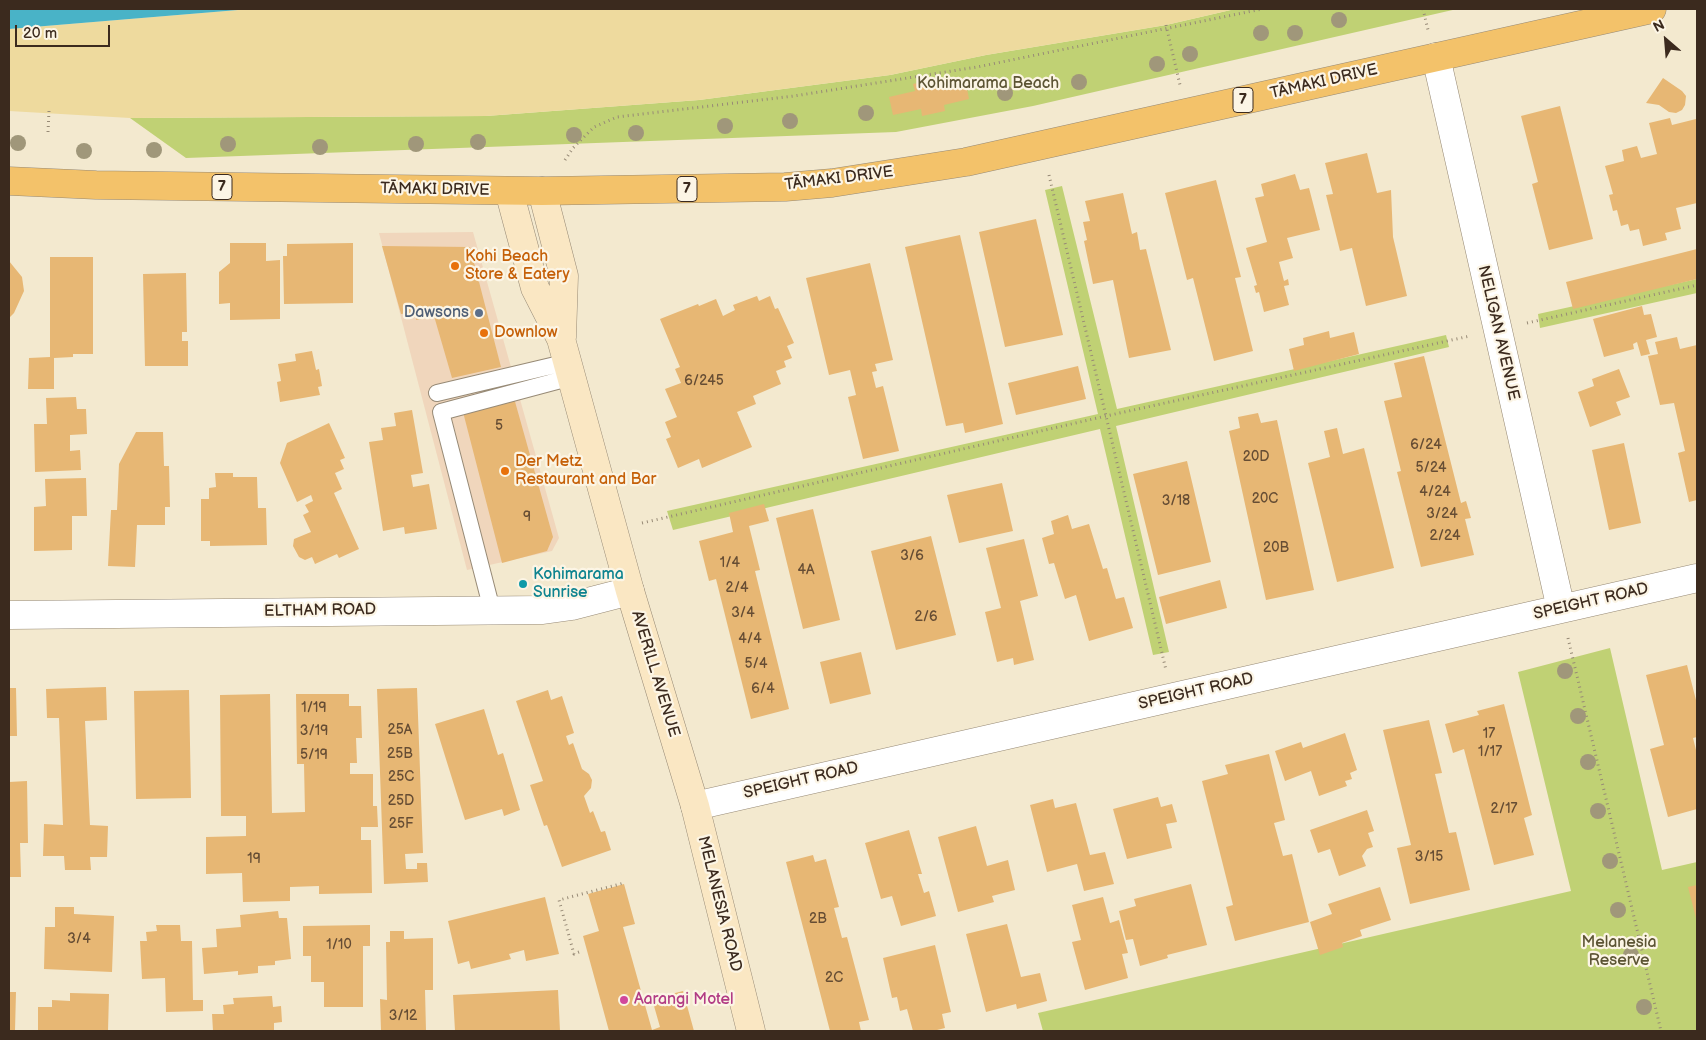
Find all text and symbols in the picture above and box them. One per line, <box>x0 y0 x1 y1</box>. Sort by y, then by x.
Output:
scale bar <box>18 15 112 47</box>
north arrow <box>1641 15 1691 65</box>
text: N <box>1650 16 1667 36</box>
text: 20 m <box>23 24 57 43</box>
street label: TĀMAKI DRIVE <box>1269 60 1379 104</box>
park label: Kohimarama Beach <box>917 74 1059 94</box>
road number: 7 <box>1233 88 1253 112</box>
street label: TĀMAKI DRIVE <box>784 163 894 195</box>
road number: 7 <box>212 174 232 200</box>
road number: 7 <box>677 176 697 202</box>
street label: TĀMAKI DRIVE <box>380 179 490 201</box>
place label: Kohi Beach Store & Eatery <box>465 247 570 285</box>
marker: Kohi Beach Store & Eatery <box>449 260 461 272</box>
street label: NELIGAN AVENUE <box>1473 264 1523 402</box>
place label: Dawsons <box>404 303 469 323</box>
marker: Dawsons <box>473 307 485 319</box>
place label: Downlow <box>494 323 557 343</box>
marker: Downlow <box>478 327 490 339</box>
house number: 6/245 <box>684 373 724 389</box>
house number: 5 <box>495 418 503 434</box>
house number: 6/24 <box>1410 437 1442 453</box>
house number: 20D <box>1243 449 1269 465</box>
place label: Der Metz Restaurant and Bar <box>515 452 656 490</box>
house number: 5/24 <box>1416 460 1446 476</box>
marker: Der Metz Restaurant and Bar <box>499 465 511 477</box>
house number: 4/24 <box>1419 484 1451 500</box>
house number: 20C <box>1252 491 1278 507</box>
house number: 3/18 <box>1162 493 1190 509</box>
house number: 3/24 <box>1426 506 1458 522</box>
house number: 9 <box>523 509 531 525</box>
house number: 2/24 <box>1429 528 1461 544</box>
house number: 20B <box>1263 540 1289 556</box>
house number: 3/6 <box>900 548 924 564</box>
house number: 1/4 <box>720 555 740 571</box>
house number: 4A <box>797 562 815 578</box>
place label: Kohimarama Sunrise <box>533 565 624 603</box>
marker: Kohimarama Sunrise <box>517 578 529 590</box>
street label: SPEIGHT ROAD <box>1532 579 1650 625</box>
house number: 2/4 <box>725 580 749 596</box>
street label: ELTHAM ROAD <box>264 600 376 622</box>
house number: 3/4 <box>731 605 755 621</box>
street label: AVERILL AVENUE <box>627 609 683 739</box>
house number: 2/6 <box>914 609 938 625</box>
house number: 4/4 <box>738 631 762 647</box>
house number: 5/4 <box>745 656 767 672</box>
street label: SPEIGHT ROAD <box>1137 669 1255 715</box>
house number: 6/4 <box>751 681 775 697</box>
house number: 1/19 <box>301 700 327 716</box>
house number: 25A <box>388 722 412 738</box>
house number: 3/19 <box>300 723 328 739</box>
house number: 17 <box>1483 726 1495 742</box>
house number: 1/17 <box>1478 744 1502 760</box>
house number: 25B <box>387 746 413 762</box>
house number: 5/19 <box>300 747 328 763</box>
street label: SPEIGHT ROAD <box>742 758 860 804</box>
house number: 25C <box>388 769 414 785</box>
house number: 25D <box>388 793 414 809</box>
house number: 2/17 <box>1491 801 1517 817</box>
house number: 25F <box>389 816 413 832</box>
street label: MELANESIA ROAD <box>693 834 745 974</box>
house number: 3/15 <box>1415 849 1443 865</box>
house number: 19 <box>247 851 261 867</box>
house number: 2B <box>809 911 827 927</box>
house number: 3/4 <box>67 931 91 947</box>
park label: Melanesia Reserve <box>1581 933 1657 971</box>
house number: 1/10 <box>326 937 352 953</box>
house number: 2C <box>825 970 843 986</box>
place label: Aarangi Motel <box>634 990 734 1010</box>
marker: Aarangi Motel <box>618 994 630 1006</box>
house number: 3/12 <box>389 1008 417 1024</box>

